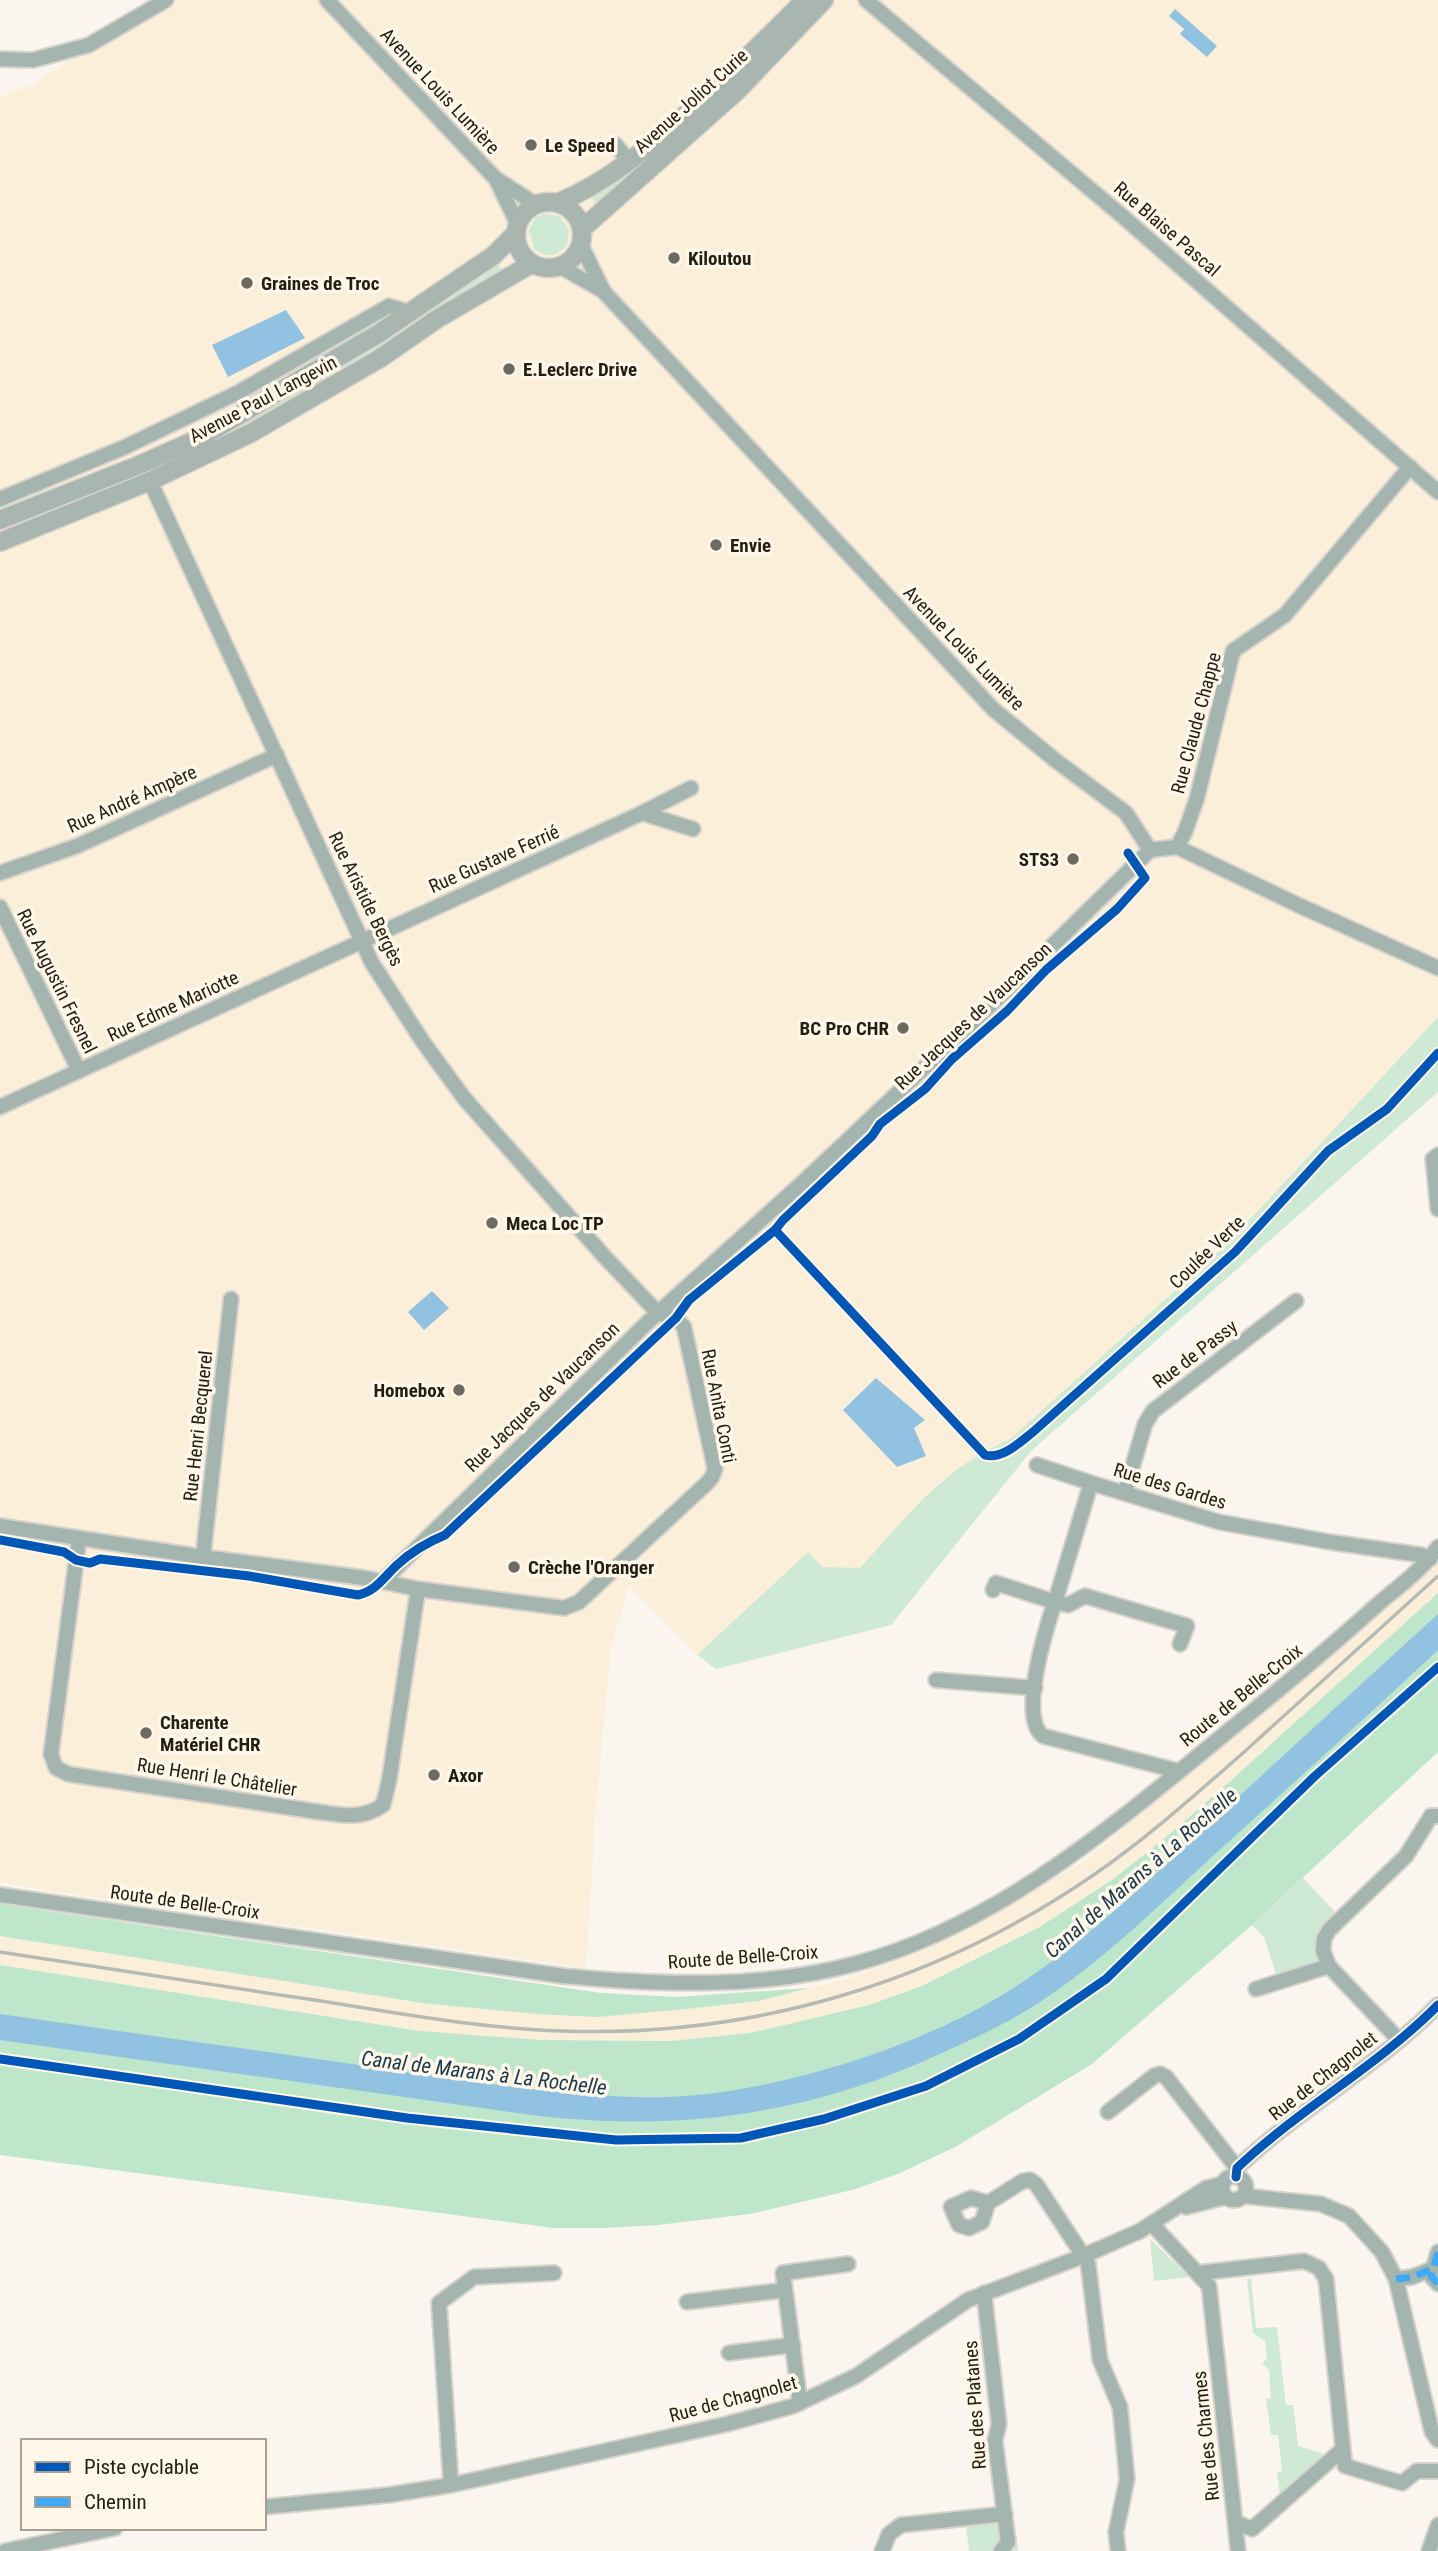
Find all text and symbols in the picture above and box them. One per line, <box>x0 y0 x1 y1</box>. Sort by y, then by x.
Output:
street label: Avenue Louis Lumière <box>376 23 504 159</box>
street label: Avenue Joliot Curie <box>629 44 753 158</box>
place label: Le Speed <box>545 134 615 157</box>
marker: Le Speed <box>523 137 539 153</box>
street label: Rue Blaise Pascal <box>1109 177 1225 281</box>
place label: Kiloutou <box>688 247 751 270</box>
marker: Kiloutou <box>666 250 682 266</box>
place label: Graines de Troc <box>261 272 380 295</box>
marker: Graines de Troc <box>239 275 255 291</box>
street label: Avenue Paul Langevin <box>185 350 341 448</box>
place label: E.Leclerc Drive <box>523 358 637 381</box>
marker: E.Leclerc Drive <box>501 361 517 377</box>
place label: Envie <box>730 534 771 557</box>
marker: Envie <box>708 537 724 553</box>
street label: Avenue Louis Lumière <box>899 581 1029 715</box>
street label: Rue Claude Chappe <box>1166 650 1226 796</box>
street label: Rue André Ampère <box>64 760 200 838</box>
street label: Rue Gustave Ferrié <box>425 820 563 898</box>
street label: Rue Aristide Bergès <box>323 828 409 970</box>
place label: STS3 <box>1019 848 1059 871</box>
marker: STS3 <box>1065 851 1081 867</box>
street label: Rue Augustin Fresnel <box>12 905 102 1057</box>
street label: Rue Jacques de Vaucanson <box>890 937 1056 1095</box>
street label: Rue Edme Mariotte <box>104 966 242 1046</box>
place label: BC Pro CHR <box>800 1017 889 1040</box>
marker: BC Pro CHR <box>895 1020 911 1036</box>
street label: Coulée Verte <box>1164 1210 1250 1294</box>
place label: Meca Loc TP <box>506 1212 604 1235</box>
marker: Meca Loc TP <box>484 1215 500 1231</box>
street label: Rue de Passy <box>1148 1315 1242 1393</box>
street label: Rue Jacques de Vaucanson <box>460 1317 624 1477</box>
street label: Rue Anita Conti <box>697 1347 741 1465</box>
street label: Rue Henri Becquerel <box>179 1349 217 1503</box>
place label: Homebox <box>373 1379 445 1402</box>
marker: Homebox <box>451 1382 467 1398</box>
street label: Rue des Gardes <box>1111 1458 1229 1514</box>
place label: Crèche l'Oranger <box>528 1556 654 1579</box>
marker: Crèche l'Oranger <box>506 1559 522 1575</box>
street label: Route de Belle-Croix <box>1175 1639 1307 1751</box>
place label: Charente Matériel CHR <box>160 1711 261 1756</box>
marker: Charente Matériel CHR <box>138 1725 154 1741</box>
street label: Rue Henri le Châtelier <box>135 1753 299 1801</box>
place label: Axor <box>448 1764 483 1787</box>
marker: Axor <box>426 1767 442 1783</box>
water label: Canal de Marans à La Rochelle <box>1040 1783 1242 1963</box>
street label: Route de Belle-Croix <box>109 1880 261 1924</box>
street label: Route de Belle-Croix <box>667 1940 819 1974</box>
street label: Rue de Chagnolet <box>1264 2027 1382 2125</box>
water label: Canal de Marans à La Rochelle <box>360 2046 608 2100</box>
street label: Rue des Platanes <box>959 2340 991 2470</box>
street label: Rue des Charmes <box>1188 2370 1224 2502</box>
street label: Rue de Chagnolet <box>667 2371 799 2427</box>
legend <box>21 2439 266 2530</box>
text: Piste cyclable <box>84 2455 199 2479</box>
text: Chemin <box>84 2490 147 2514</box>

